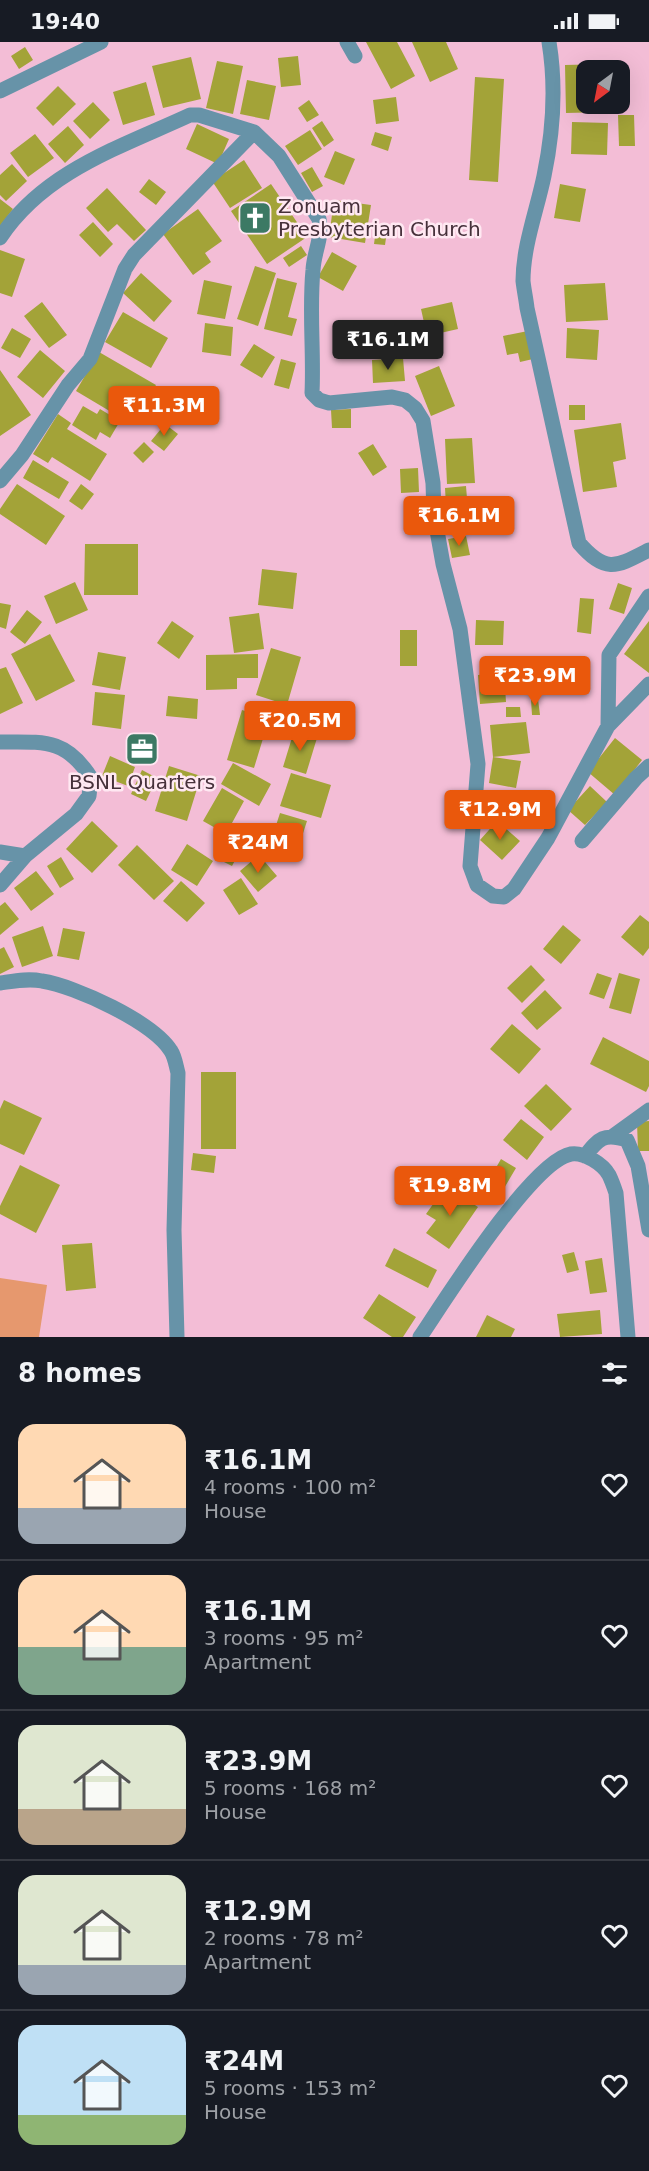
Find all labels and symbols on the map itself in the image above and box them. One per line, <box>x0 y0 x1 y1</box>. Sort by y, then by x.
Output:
north arrow <box>576 60 630 114</box>
place label: Zonuam Presbyterian Church <box>278 194 481 241</box>
church icon: Zonuam Presbyterian Church <box>237 200 273 236</box>
pin: ₹16.1M <box>339 320 437 371</box>
pin: ₹11.3M <box>115 386 213 437</box>
pin: ₹16.1M <box>410 496 508 547</box>
pin: ₹23.9M <box>486 656 584 707</box>
pin: ₹20.5M <box>251 701 349 752</box>
office icon: BSNL Quarters <box>124 731 160 767</box>
place label: BSNL Quarters <box>69 770 215 794</box>
pin: ₹12.9M <box>451 790 549 841</box>
pin: ₹24M <box>222 823 294 874</box>
pin: ₹19.8M <box>401 1166 499 1217</box>

